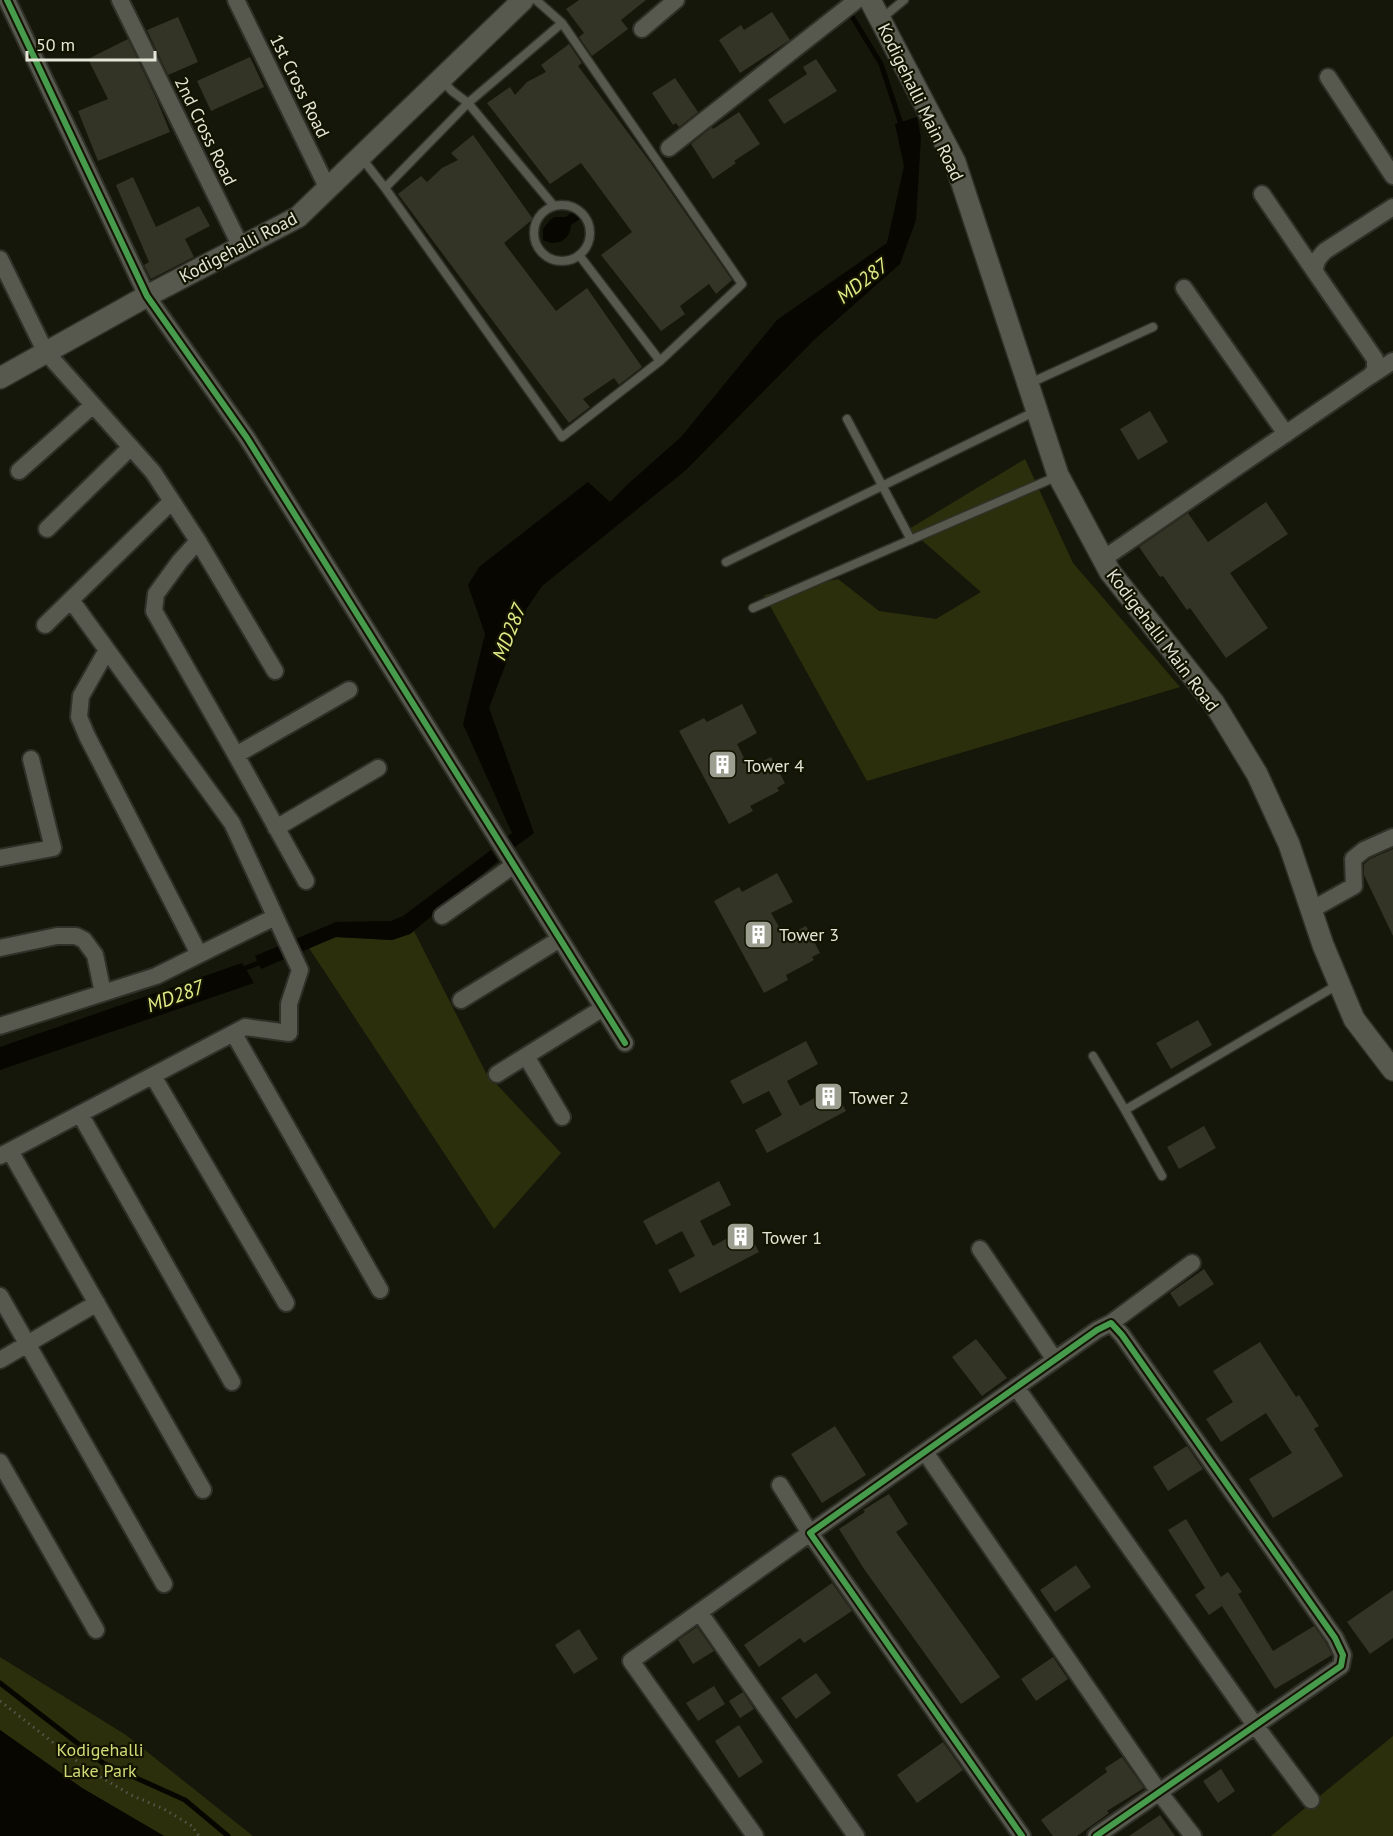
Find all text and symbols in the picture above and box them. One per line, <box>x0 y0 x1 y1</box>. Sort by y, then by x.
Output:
street label: Kodigehalli Main Road <box>873 19 969 185</box>
scale bar <box>27 24 154 62</box>
street label: 1st Cross Road <box>265 31 335 141</box>
text: 50 m <box>36 33 75 56</box>
street label: 2nd Cross Road <box>170 73 242 189</box>
street label: Kodigehalli Road <box>175 206 301 288</box>
water label: MD287 <box>831 252 894 309</box>
street label: Kodigehalli Main Road <box>1102 564 1224 716</box>
water label: MD287 <box>486 598 533 664</box>
building icon: Tower 4 <box>707 749 739 781</box>
place label: Tower 4 <box>744 754 804 777</box>
building icon: Tower 3 <box>742 918 774 950</box>
place label: Tower 3 <box>779 923 839 946</box>
water label: MD287 <box>143 973 209 1018</box>
building icon: Tower 2 <box>812 1081 844 1113</box>
place label: Tower 2 <box>849 1086 909 1109</box>
building icon: Tower 1 <box>725 1221 757 1253</box>
place label: Tower 1 <box>762 1226 822 1249</box>
park label: Kodigehalli Lake Park <box>56 1738 144 1782</box>

